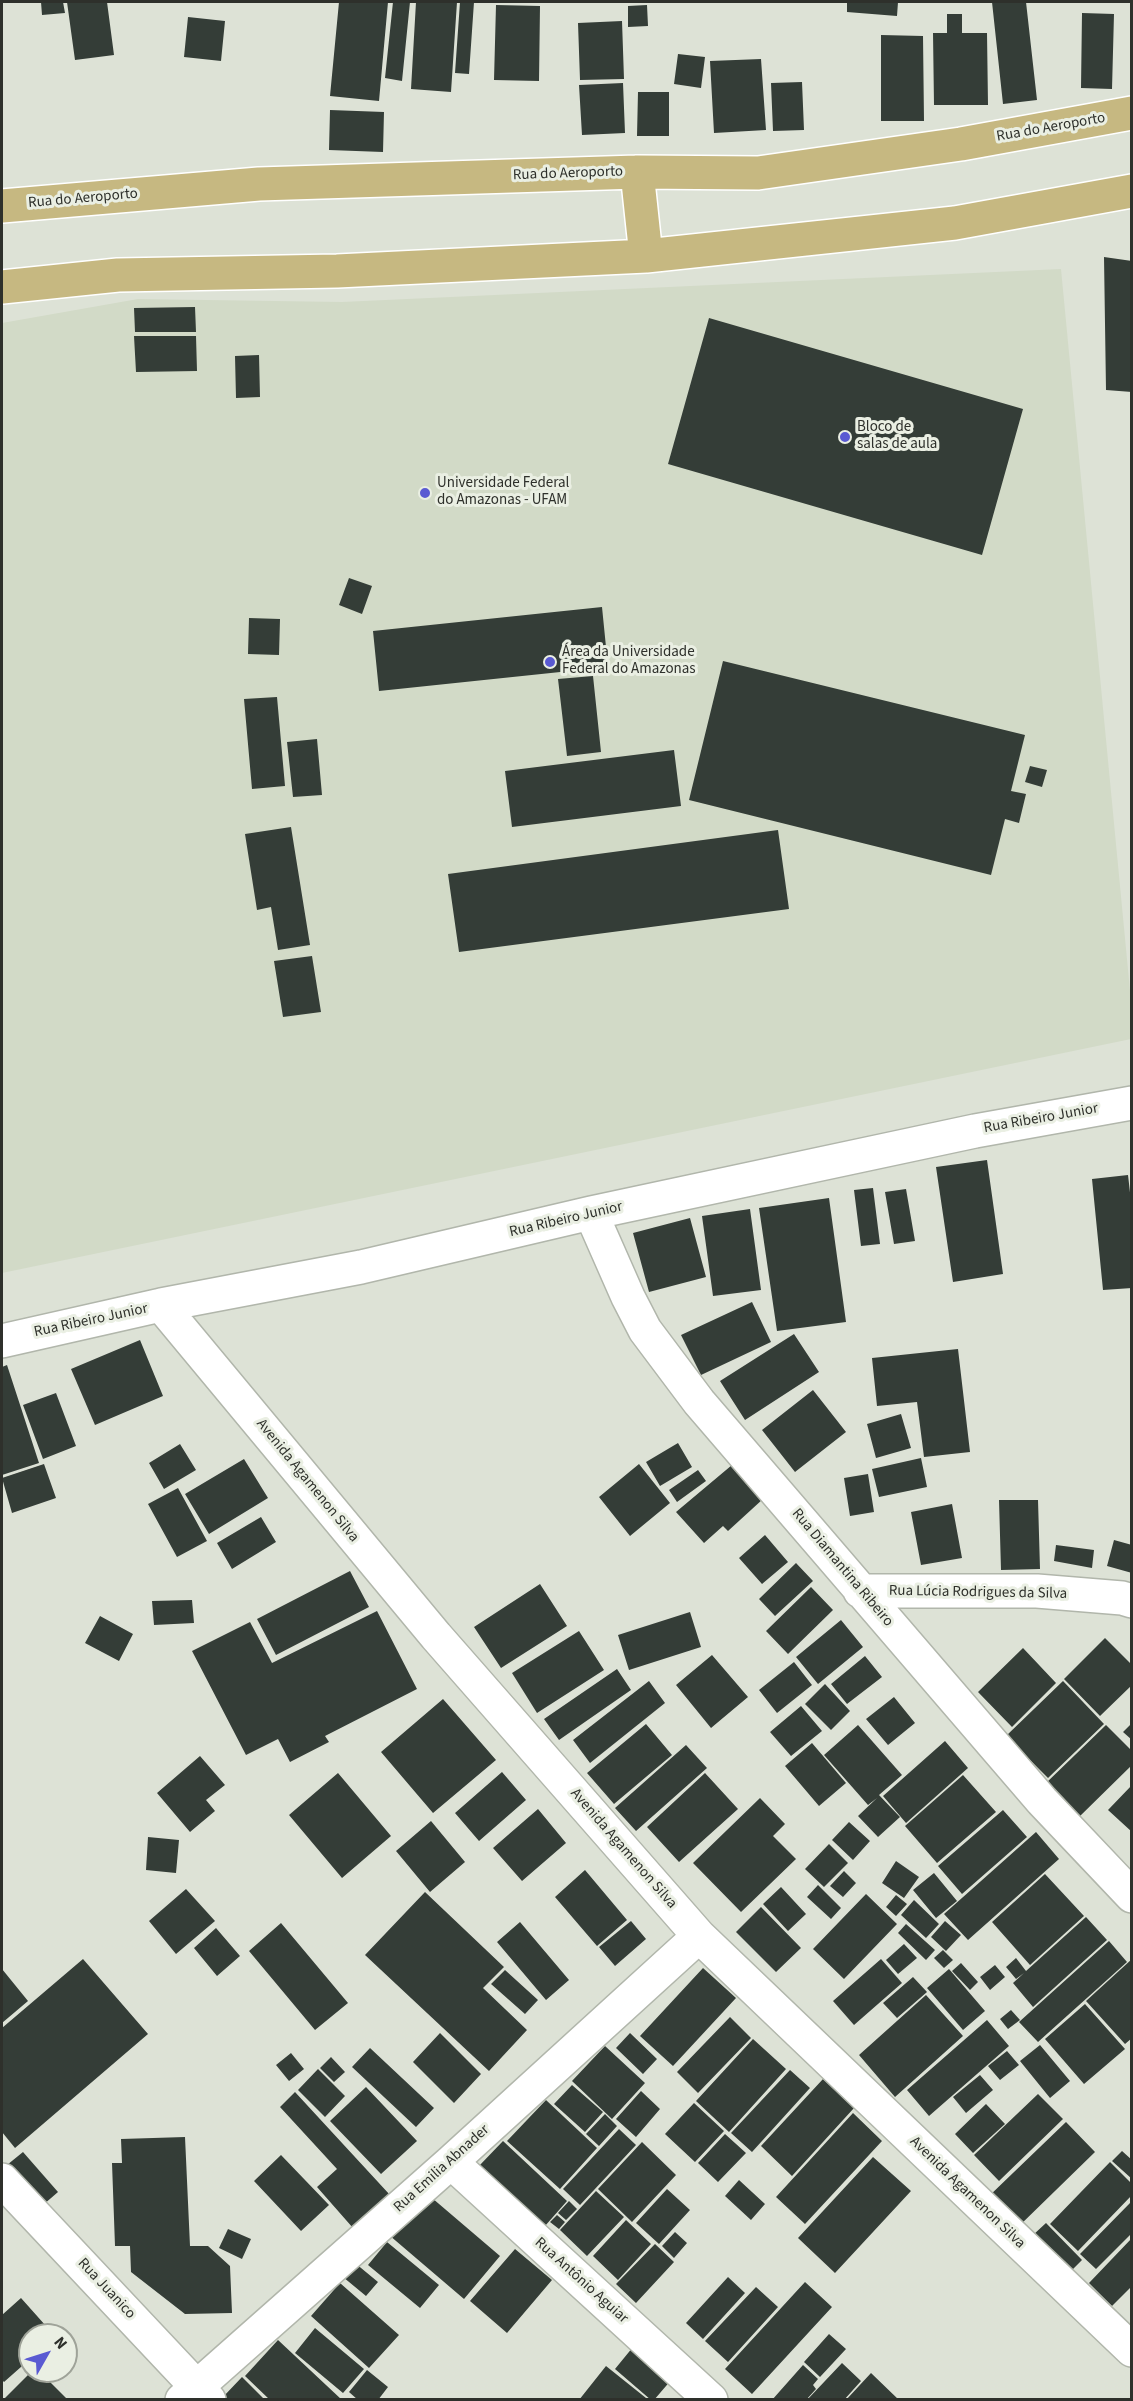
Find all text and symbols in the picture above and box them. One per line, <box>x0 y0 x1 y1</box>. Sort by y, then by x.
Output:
street label: Rua do Aeroporto <box>995 110 1107 146</box>
street label: Rua do Aeroporto <box>513 163 623 185</box>
street label: Rua do Aeroporto <box>27 185 139 213</box>
place label: Bloco de salas de aula <box>857 419 937 454</box>
marker: Bloco de salas de aula <box>838 430 852 444</box>
place label: Universidade Federal do Amazonas - UFAM <box>437 475 569 510</box>
marker: Universidade Federal do Amazonas - UFAM <box>418 486 432 500</box>
place label: Área da Universidade Federal do Amazonas <box>562 644 696 679</box>
marker: Área da Universidade Federal do Amazonas <box>543 655 557 669</box>
street label: Rua Ribeiro Junior <box>982 1100 1100 1138</box>
street label: Rua Ribeiro Junior <box>508 1198 624 1242</box>
street label: Rua Ribeiro Junior <box>33 1300 149 1342</box>
street label: Avenida Agamenon Silva <box>252 1416 362 1546</box>
street label: Rua Diamantina Ribeiro <box>787 1505 897 1631</box>
street label: Rua Lúcia Rodrigues da Silva <box>889 1582 1067 1604</box>
street label: Avenida Agamenon Silva <box>566 1785 680 1913</box>
street label: Rua Emilia Abnader <box>390 2121 494 2217</box>
street label: Avenida Agamenon Silva <box>906 2133 1028 2253</box>
street label: Rua Antônio Aguiar <box>530 2234 632 2328</box>
street label: Rua Juanico <box>73 2255 139 2323</box>
north arrow <box>18 2323 78 2383</box>
text: N <box>49 2332 72 2354</box>

